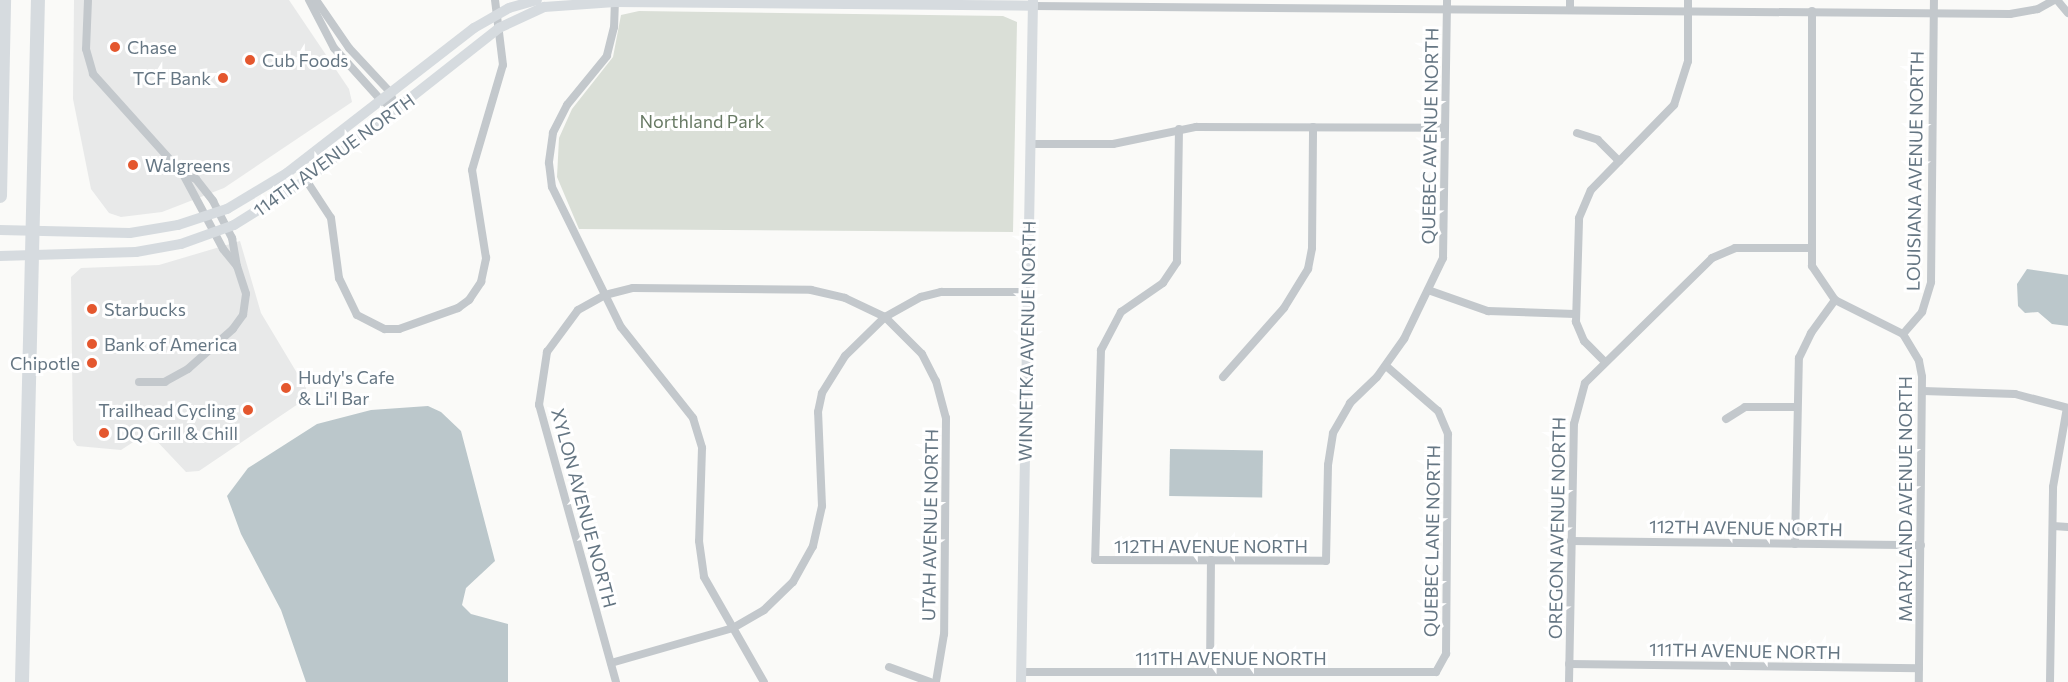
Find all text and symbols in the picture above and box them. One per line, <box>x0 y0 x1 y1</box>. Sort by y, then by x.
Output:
street label: QUEBEC AVENUE NORTH <box>1417 28 1443 244</box>
place label: Chase <box>127 36 177 58</box>
marker: Chase <box>108 40 122 54</box>
place label: Cub Foods <box>262 49 349 71</box>
street label: LOUISIANA AVENUE NORTH <box>1902 51 1928 291</box>
marker: Cub Foods <box>243 53 257 67</box>
place label: TCF Bank <box>133 67 211 89</box>
marker: TCF Bank <box>216 71 230 85</box>
street label: 114TH AVENUE NORTH <box>249 89 419 221</box>
park label: Northland Park <box>639 110 765 132</box>
place label: Walgreens <box>145 154 231 176</box>
marker: Walgreens <box>126 158 140 172</box>
street label: WINNETKA AVENUE NORTH <box>1014 220 1040 462</box>
place label: Starbucks <box>104 298 186 320</box>
marker: Starbucks <box>85 302 99 316</box>
place label: Bank of America <box>104 333 237 355</box>
marker: Bank of America <box>85 337 99 351</box>
place label: Chipotle <box>10 352 80 374</box>
marker: Chipotle <box>85 356 99 370</box>
place label: Hudy's Cafe & Li'l Bar <box>298 367 394 410</box>
street label: MARYLAND AVENUE NORTH <box>1894 376 1916 622</box>
marker: Hudy's Cafe & Li'l Bar <box>279 381 293 395</box>
place label: Trailhead Cycling <box>98 399 236 421</box>
marker: Trailhead Cycling <box>241 403 255 417</box>
street label: XYLON AVENUE NORTH <box>547 406 621 610</box>
street label: OREGON AVENUE NORTH <box>1544 417 1570 639</box>
place label: DQ Grill & Chill <box>116 422 238 444</box>
marker: DQ Grill & Chill <box>97 426 111 440</box>
street label: UTAH AVENUE NORTH <box>918 429 942 621</box>
street label: QUEBEC LANE NORTH <box>1420 445 1444 637</box>
street label: 112TH AVENUE NORTH <box>1649 516 1843 540</box>
street label: 112TH AVENUE NORTH <box>1114 535 1308 557</box>
street label: 111TH AVENUE NORTH <box>1649 639 1841 663</box>
street label: 111TH AVENUE NORTH <box>1135 647 1327 669</box>

